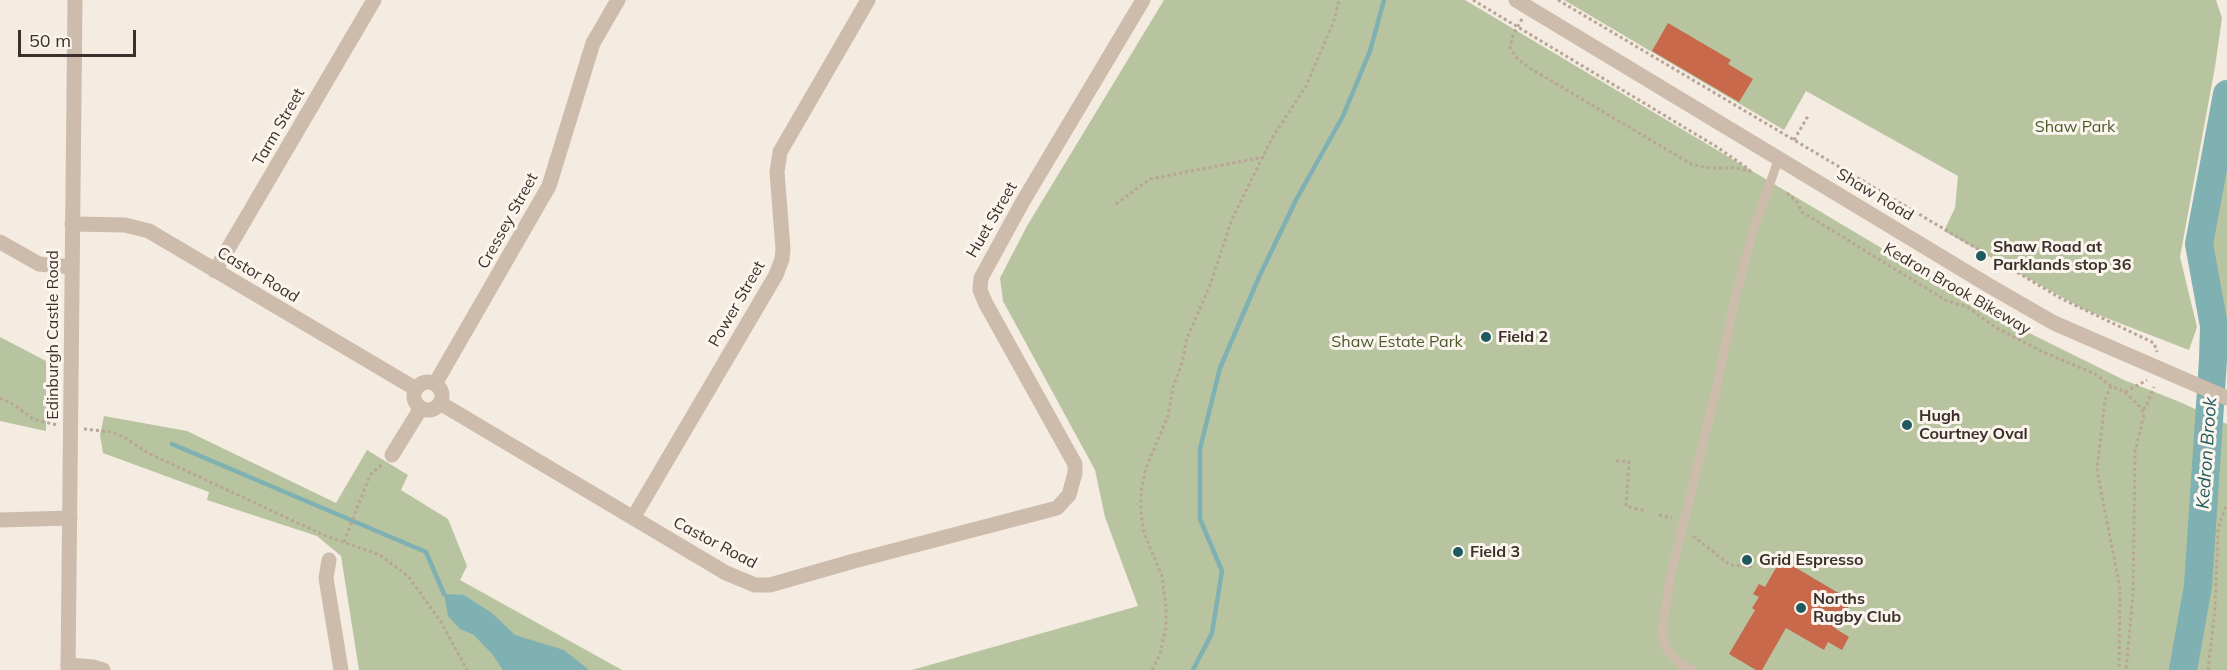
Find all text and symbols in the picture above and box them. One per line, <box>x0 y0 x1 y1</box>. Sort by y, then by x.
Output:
scale bar <box>21 18 140 56</box>
text: 50 m <box>29 29 71 52</box>
street label: Tarm Street <box>249 85 309 169</box>
park label: Shaw Park <box>2035 117 2115 137</box>
street label: Shaw Road <box>1833 165 1917 225</box>
street label: Cressey Street <box>474 170 542 272</box>
street label: Huet Street <box>963 179 1021 261</box>
place label: Shaw Road at Parklands stop 36 <box>1993 237 2131 275</box>
street label: Kedron Brook Bikeway <box>1880 239 2034 339</box>
street label: Castor Road <box>214 243 302 307</box>
marker: Shaw Road at Parklands stop 36 <box>1974 249 1988 263</box>
street label: Edinburgh Castle Road <box>43 250 63 420</box>
street label: Power Street <box>705 258 769 350</box>
place label: Field 2 <box>1498 327 1548 347</box>
marker: Field 2 <box>1479 330 1493 344</box>
park label: Shaw Estate Park <box>1331 332 1463 352</box>
water label: Kedron Brook <box>2192 396 2222 510</box>
place label: Hugh Courtney Oval <box>1919 406 2028 444</box>
marker: Hugh Courtney Oval <box>1900 418 1914 432</box>
street label: Castor Road <box>670 513 760 573</box>
place label: Field 3 <box>1470 542 1520 562</box>
marker: Field 3 <box>1451 545 1465 559</box>
place label: Grid Espresso <box>1759 550 1863 570</box>
marker: Grid Espresso <box>1740 553 1754 567</box>
place label: Norths Rugby Club <box>1813 589 1901 627</box>
marker: Norths Rugby Club <box>1794 601 1808 615</box>

